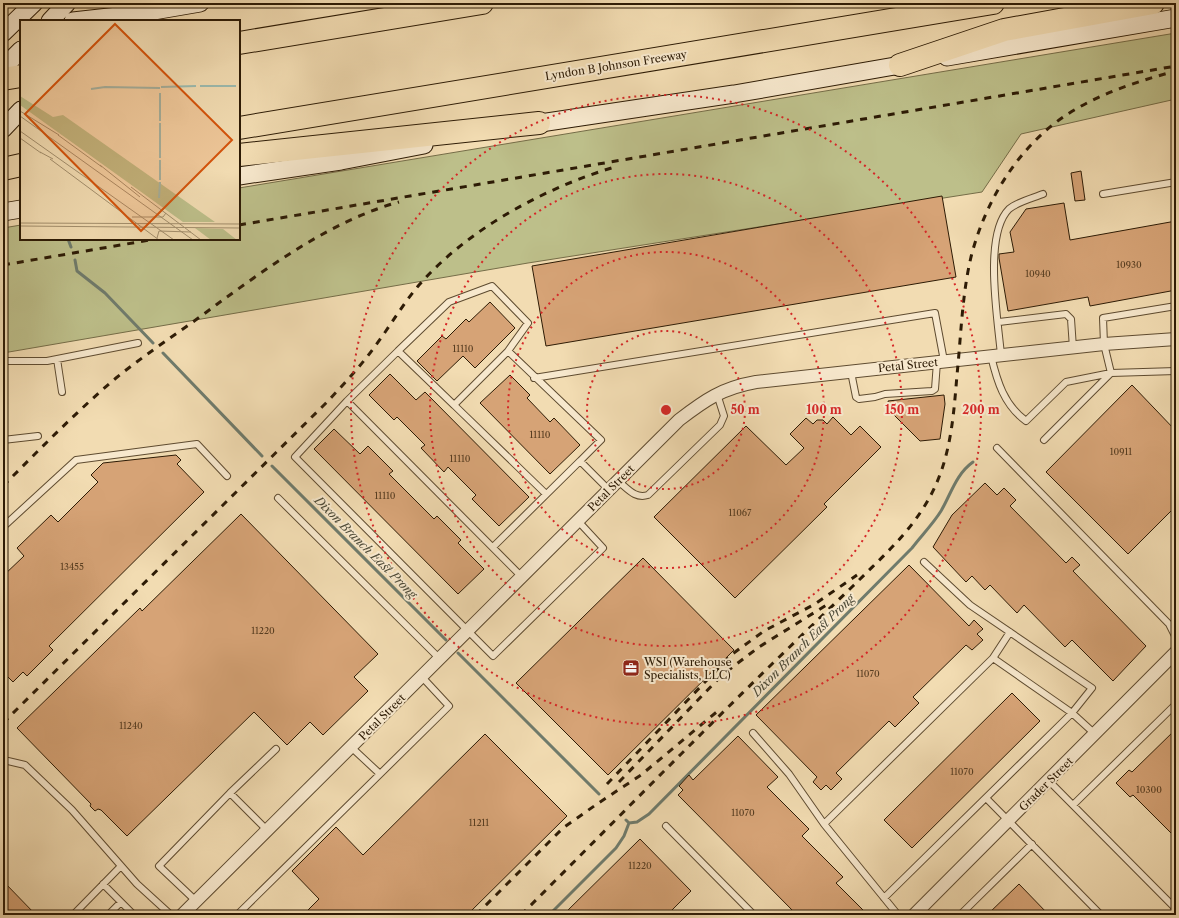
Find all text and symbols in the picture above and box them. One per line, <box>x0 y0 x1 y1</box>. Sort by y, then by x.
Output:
inset map <box>20 20 240 240</box>
street label: Lyndon B Johnson Freeway <box>544 47 689 83</box>
house number: 10930 <box>1116 259 1142 270</box>
house number: 10940 <box>1025 268 1051 279</box>
house number: 11110 <box>453 343 474 354</box>
street label: Petal Street <box>877 355 939 375</box>
text: 50 m <box>730 402 760 417</box>
text: 100 m <box>806 402 842 417</box>
text: 150 m <box>885 402 919 417</box>
text: 200 m <box>962 402 1000 417</box>
centre of rings <box>659 403 673 417</box>
house number: 11110 <box>530 429 551 440</box>
house number: 10911 <box>1110 446 1132 457</box>
house number: 11110 <box>450 453 471 464</box>
street label: Petal Street <box>585 462 637 514</box>
house number: 11110 <box>375 490 396 501</box>
water label: Dixon Branch East Prong <box>311 492 422 603</box>
house number: 11067 <box>729 507 752 518</box>
house number: 13455 <box>60 561 84 572</box>
water label: Dixon Branch East Prong <box>748 589 859 700</box>
house number: 11220 <box>251 625 275 636</box>
place label: WSI (Warehouse Specialists, LLC) <box>643 655 732 682</box>
office icon: WSI (Warehouse Specialists, LLC) <box>621 658 641 678</box>
house number: 11070 <box>856 668 880 679</box>
street label: Petal Street <box>356 691 408 743</box>
house number: 11240 <box>119 720 143 731</box>
street label: Grader Street <box>1016 754 1076 814</box>
house number: 11070 <box>950 766 974 777</box>
house number: 10300 <box>1136 784 1162 795</box>
house number: 11070 <box>731 807 755 818</box>
house number: 11211 <box>469 817 489 828</box>
house number: 11220 <box>628 860 652 871</box>

